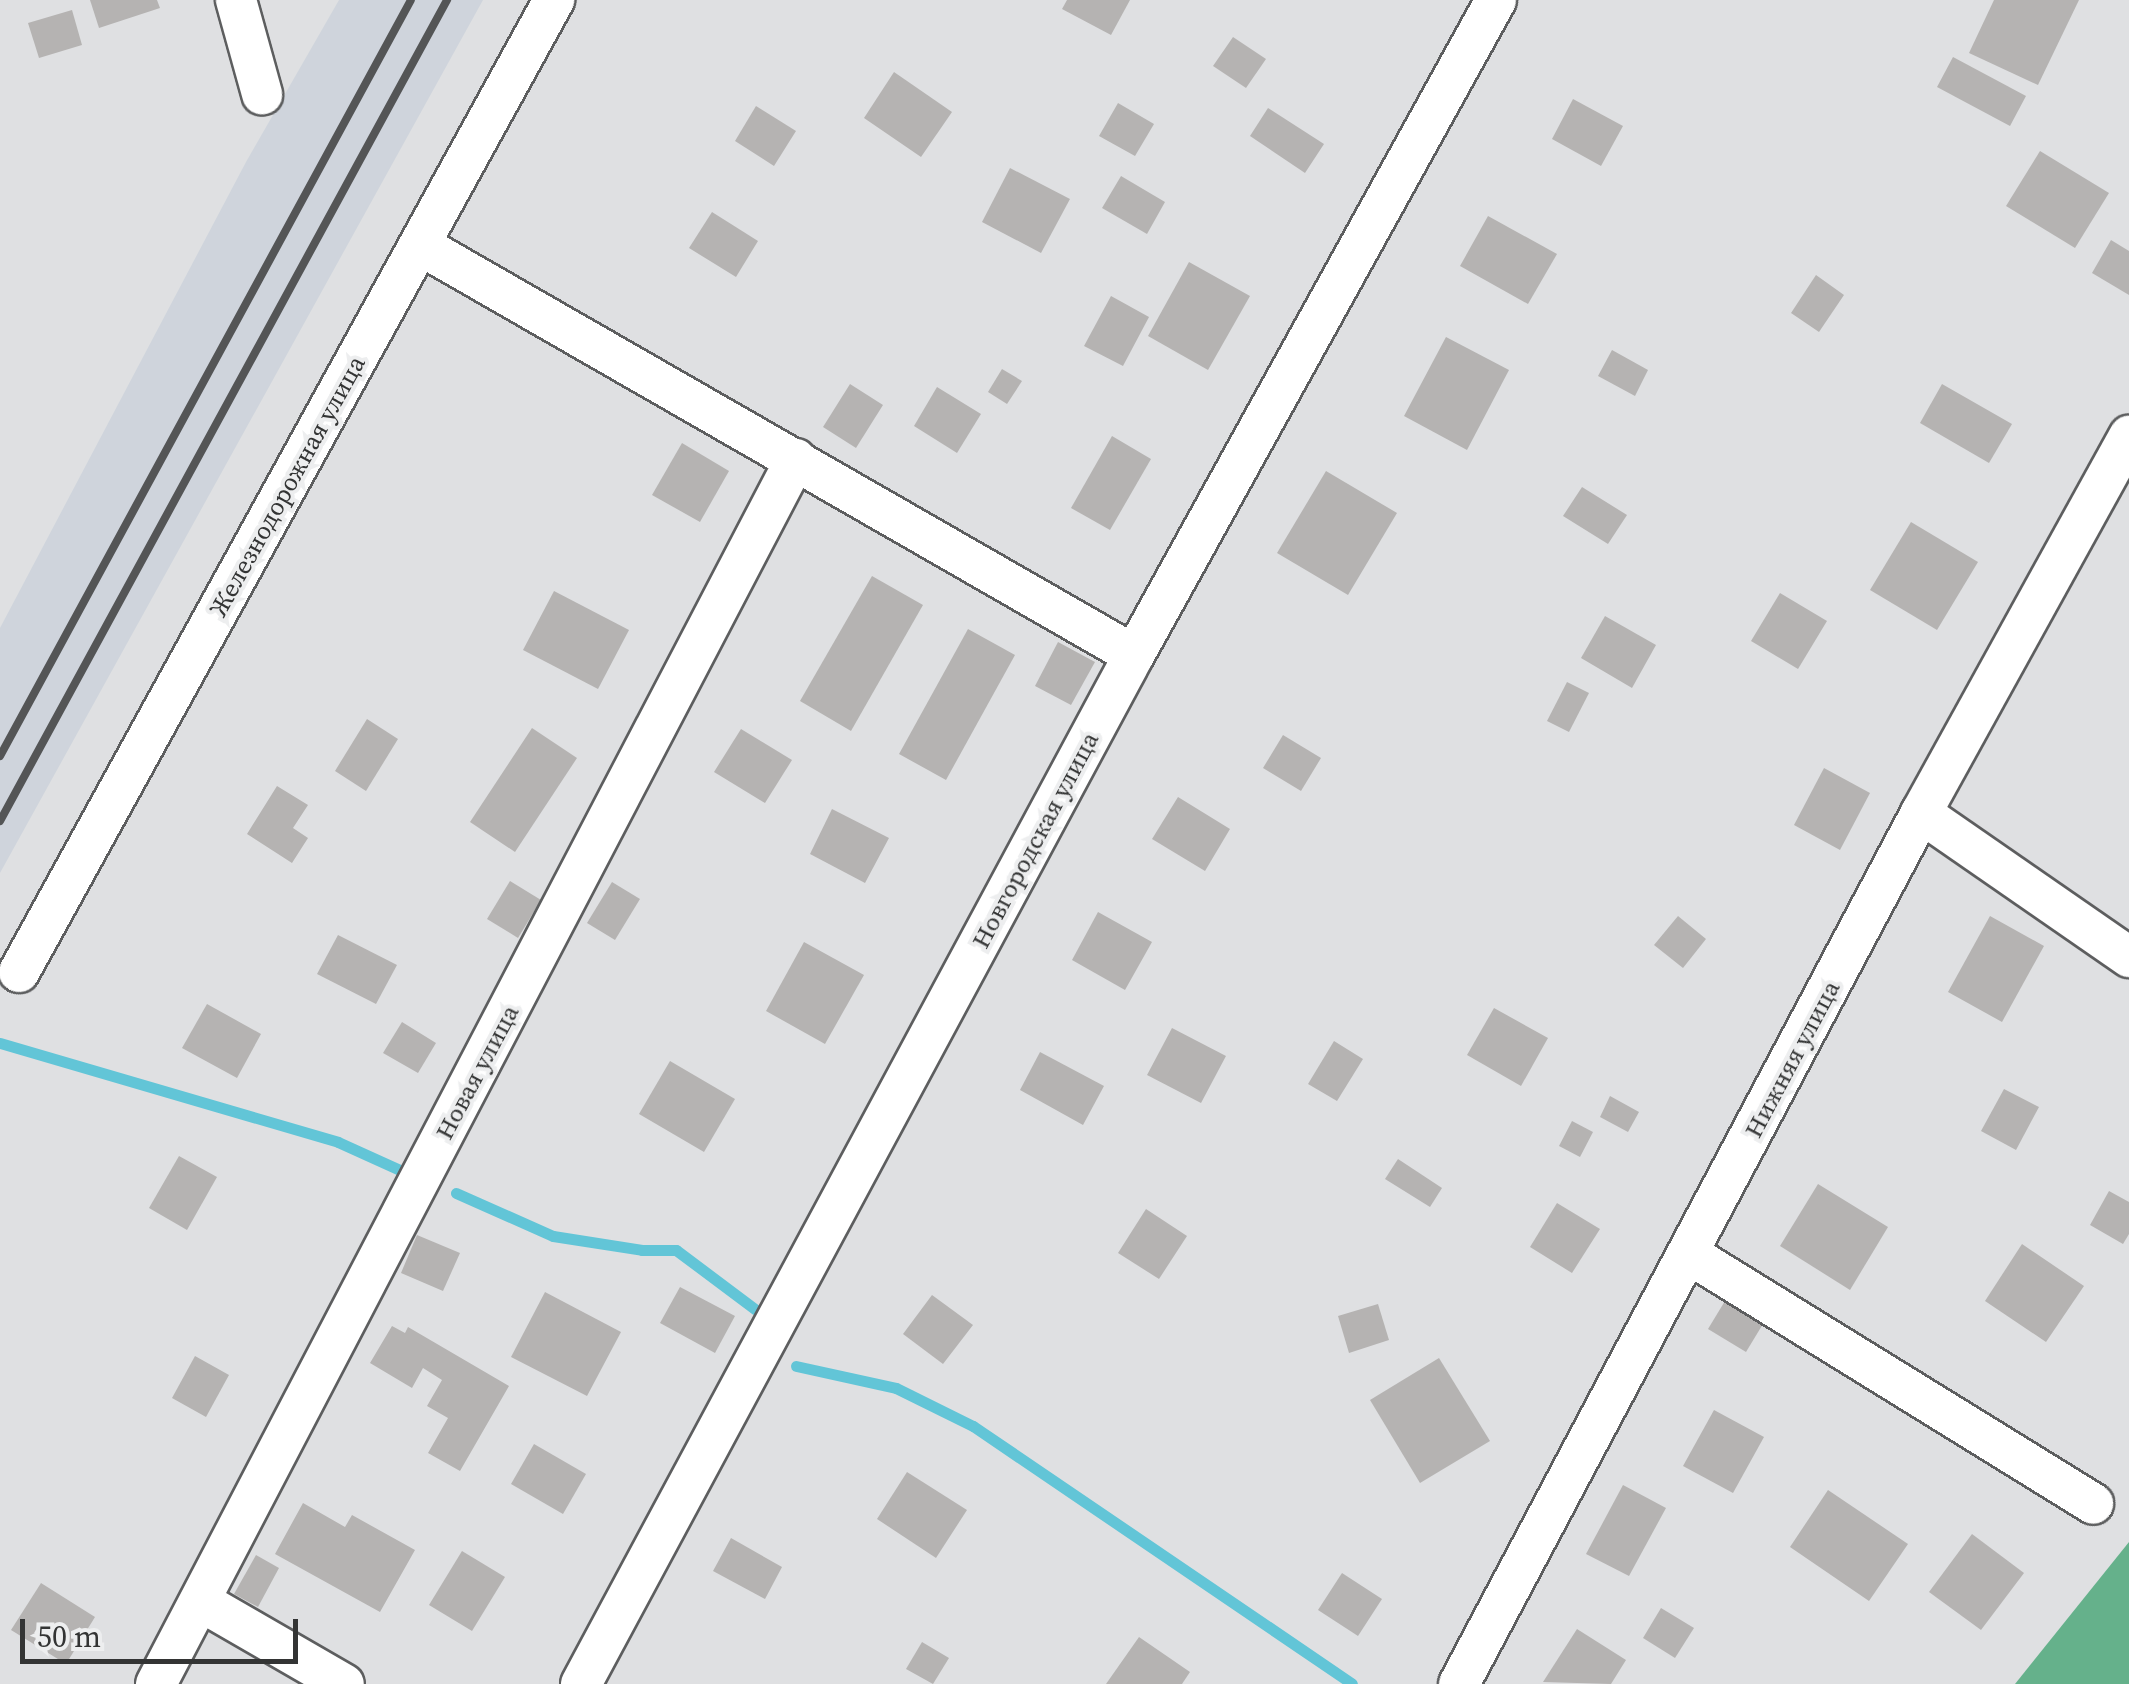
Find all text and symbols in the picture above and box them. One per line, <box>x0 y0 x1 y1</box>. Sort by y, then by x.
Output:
street label: Железнодорожная улица <box>203 350 371 622</box>
street label: Новгородская улица <box>965 727 1105 953</box>
street label: Нижняя улица <box>1738 975 1846 1143</box>
street label: Новая улица <box>429 1000 525 1144</box>
scale bar <box>25 1599 302 1661</box>
text: 50 m <box>37 1616 101 1657</box>

